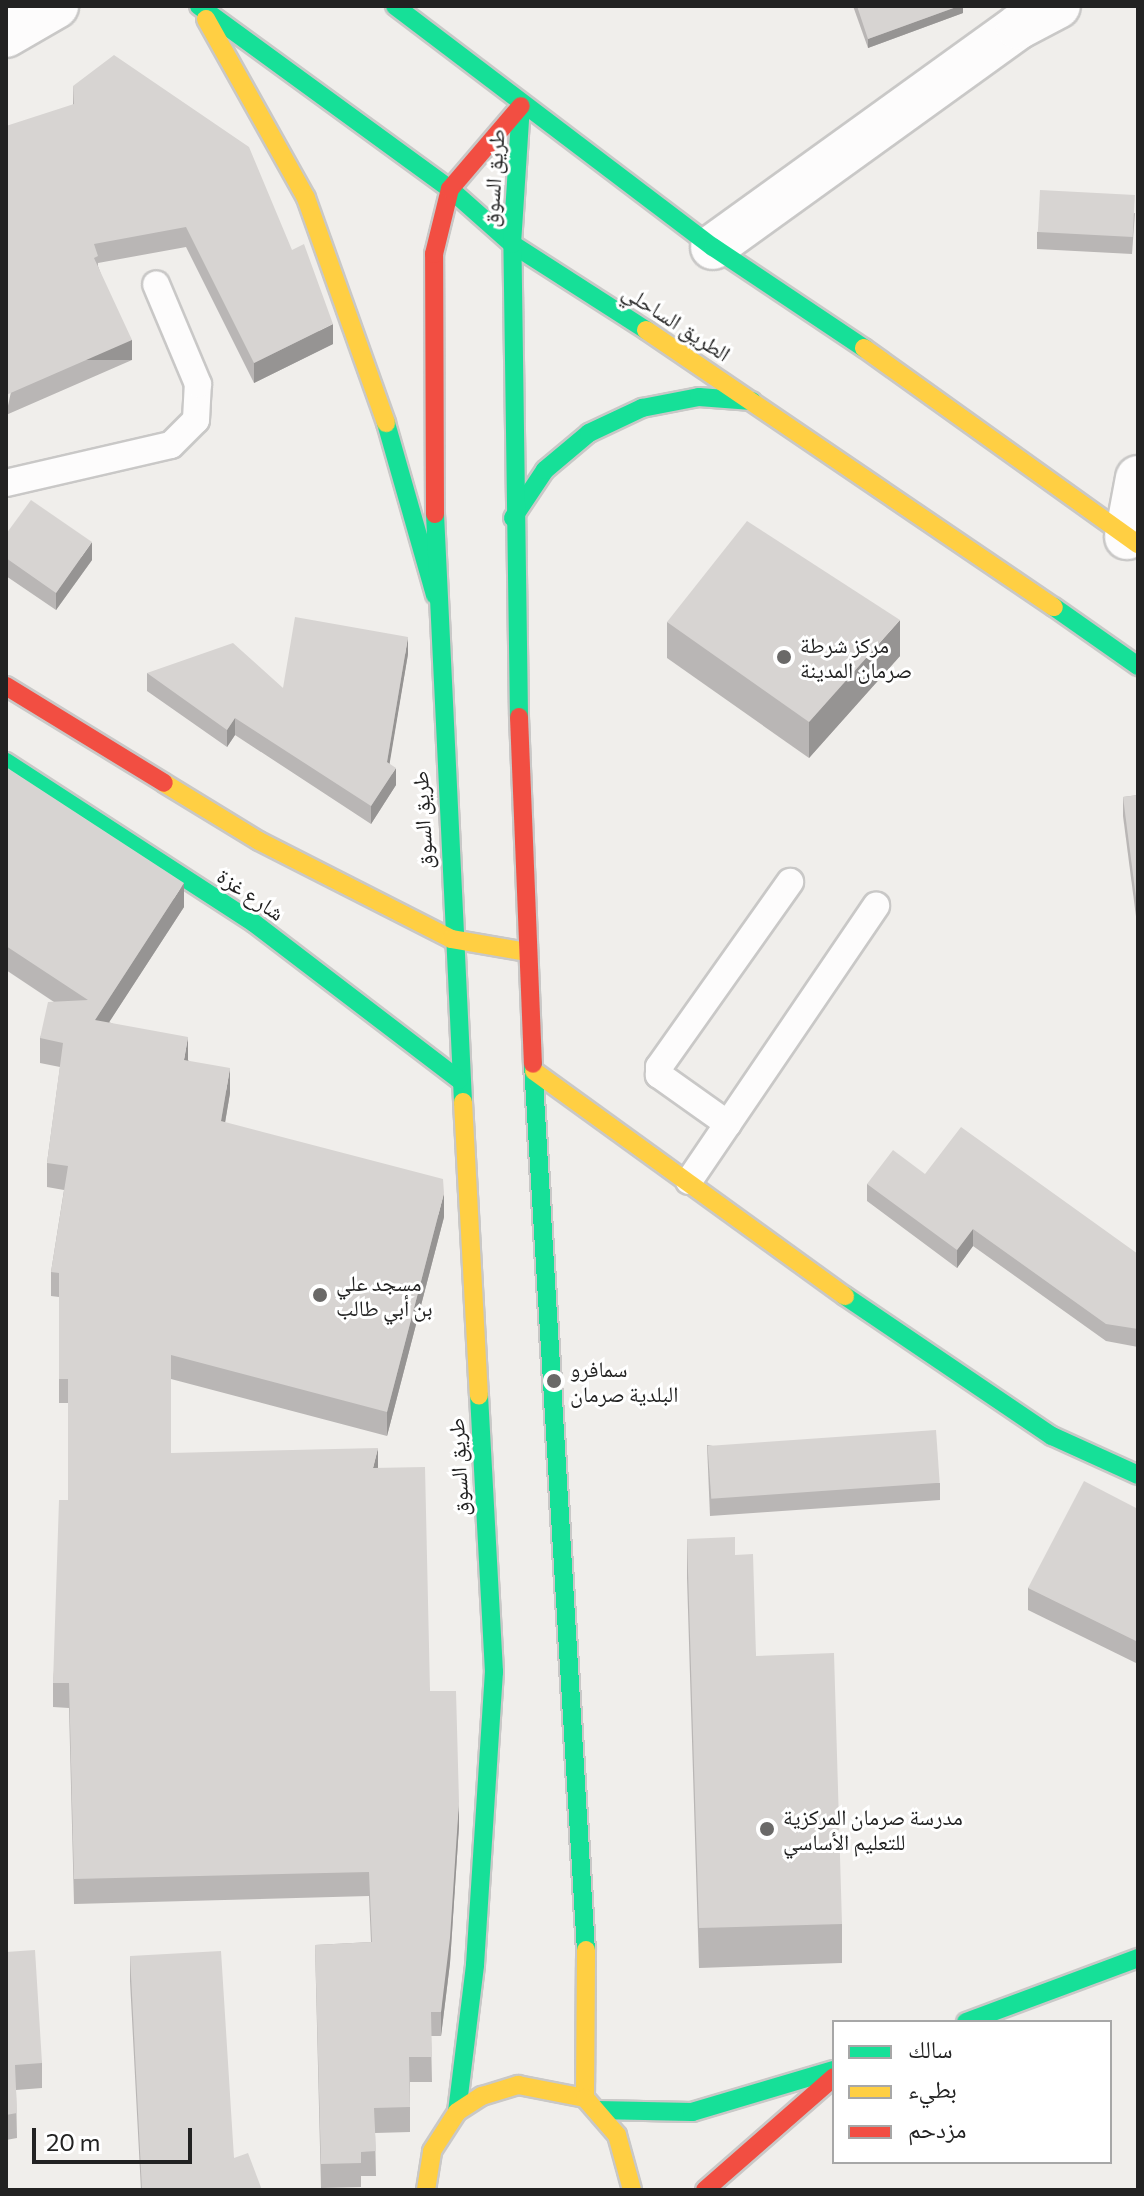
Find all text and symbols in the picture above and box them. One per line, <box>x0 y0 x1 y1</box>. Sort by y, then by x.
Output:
street label: طريق السوق <box>476 128 510 228</box>
street label: الطريق الساحلي <box>618 277 736 367</box>
place label: مركز شرطة صرمان المدينة <box>800 631 912 682</box>
marker: مركز شرطة صرمان المدينة <box>775 648 793 666</box>
street label: طريق السوق <box>406 770 438 870</box>
street label: شارع غزة <box>213 862 289 926</box>
place label: مسجد علي بن أبي طالب <box>336 1269 432 1320</box>
marker: مسجد علي بن أبي طالب <box>311 1286 329 1304</box>
place label: سمافرو البلدية صرمان <box>570 1355 679 1406</box>
marker: سمافرو البلدية صرمان <box>545 1372 563 1390</box>
street label: طريق السوق <box>442 1417 474 1517</box>
place label: مدرسة صرمان المركزية للتعليم الأساسي <box>783 1803 963 1854</box>
marker: مدرسة صرمان المركزية للتعليم الأساسي <box>758 1820 776 1838</box>
legend <box>832 2020 1112 2164</box>
text: سالك <box>908 2034 953 2063</box>
text: بطيء <box>908 2074 957 2103</box>
scale bar <box>36 2112 196 2162</box>
text: مزدحم <box>908 2114 967 2143</box>
text: 20 m <box>46 2127 100 2156</box>

